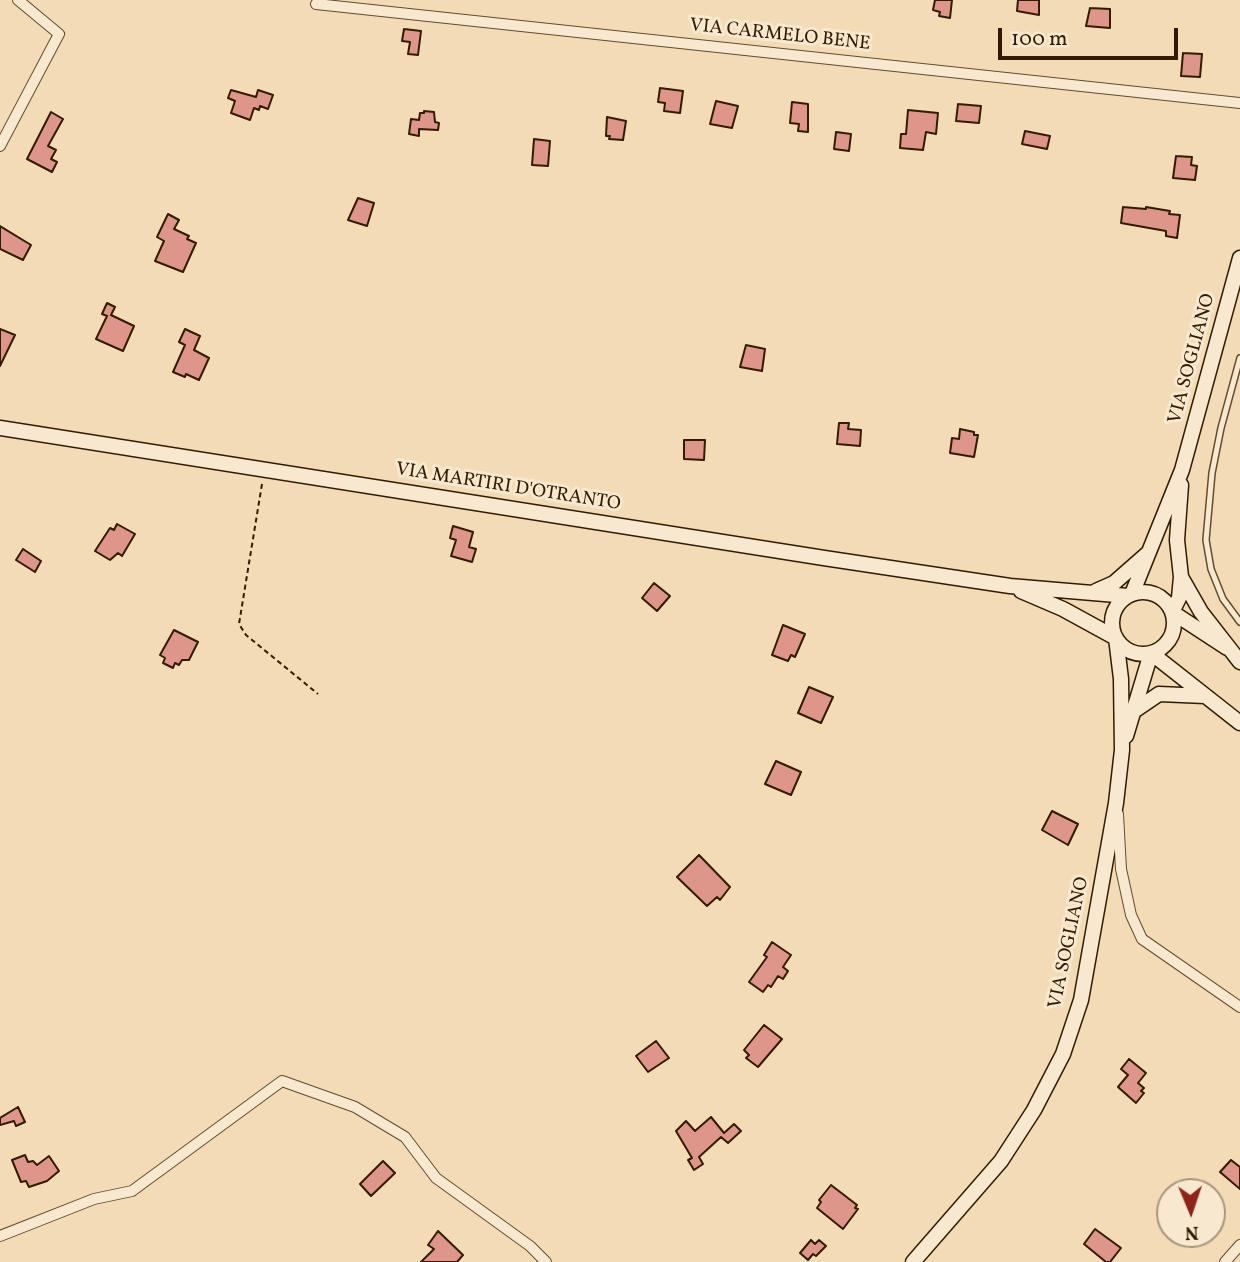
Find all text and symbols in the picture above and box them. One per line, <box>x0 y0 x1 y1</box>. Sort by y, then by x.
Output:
scale bar <box>1002 14 1182 58</box>
street label: VIA CARMELO BENE <box>689 15 871 57</box>
text: 100 m <box>1011 25 1068 54</box>
street label: VIA SOGLIANO <box>1165 291 1221 427</box>
street label: VIA MARTIRI D'OTRANTO <box>394 459 622 517</box>
street label: VIA SOGLIANO <box>1045 875 1095 1011</box>
north arrow <box>1156 1178 1226 1248</box>
text: N <box>1184 1219 1199 1245</box>

